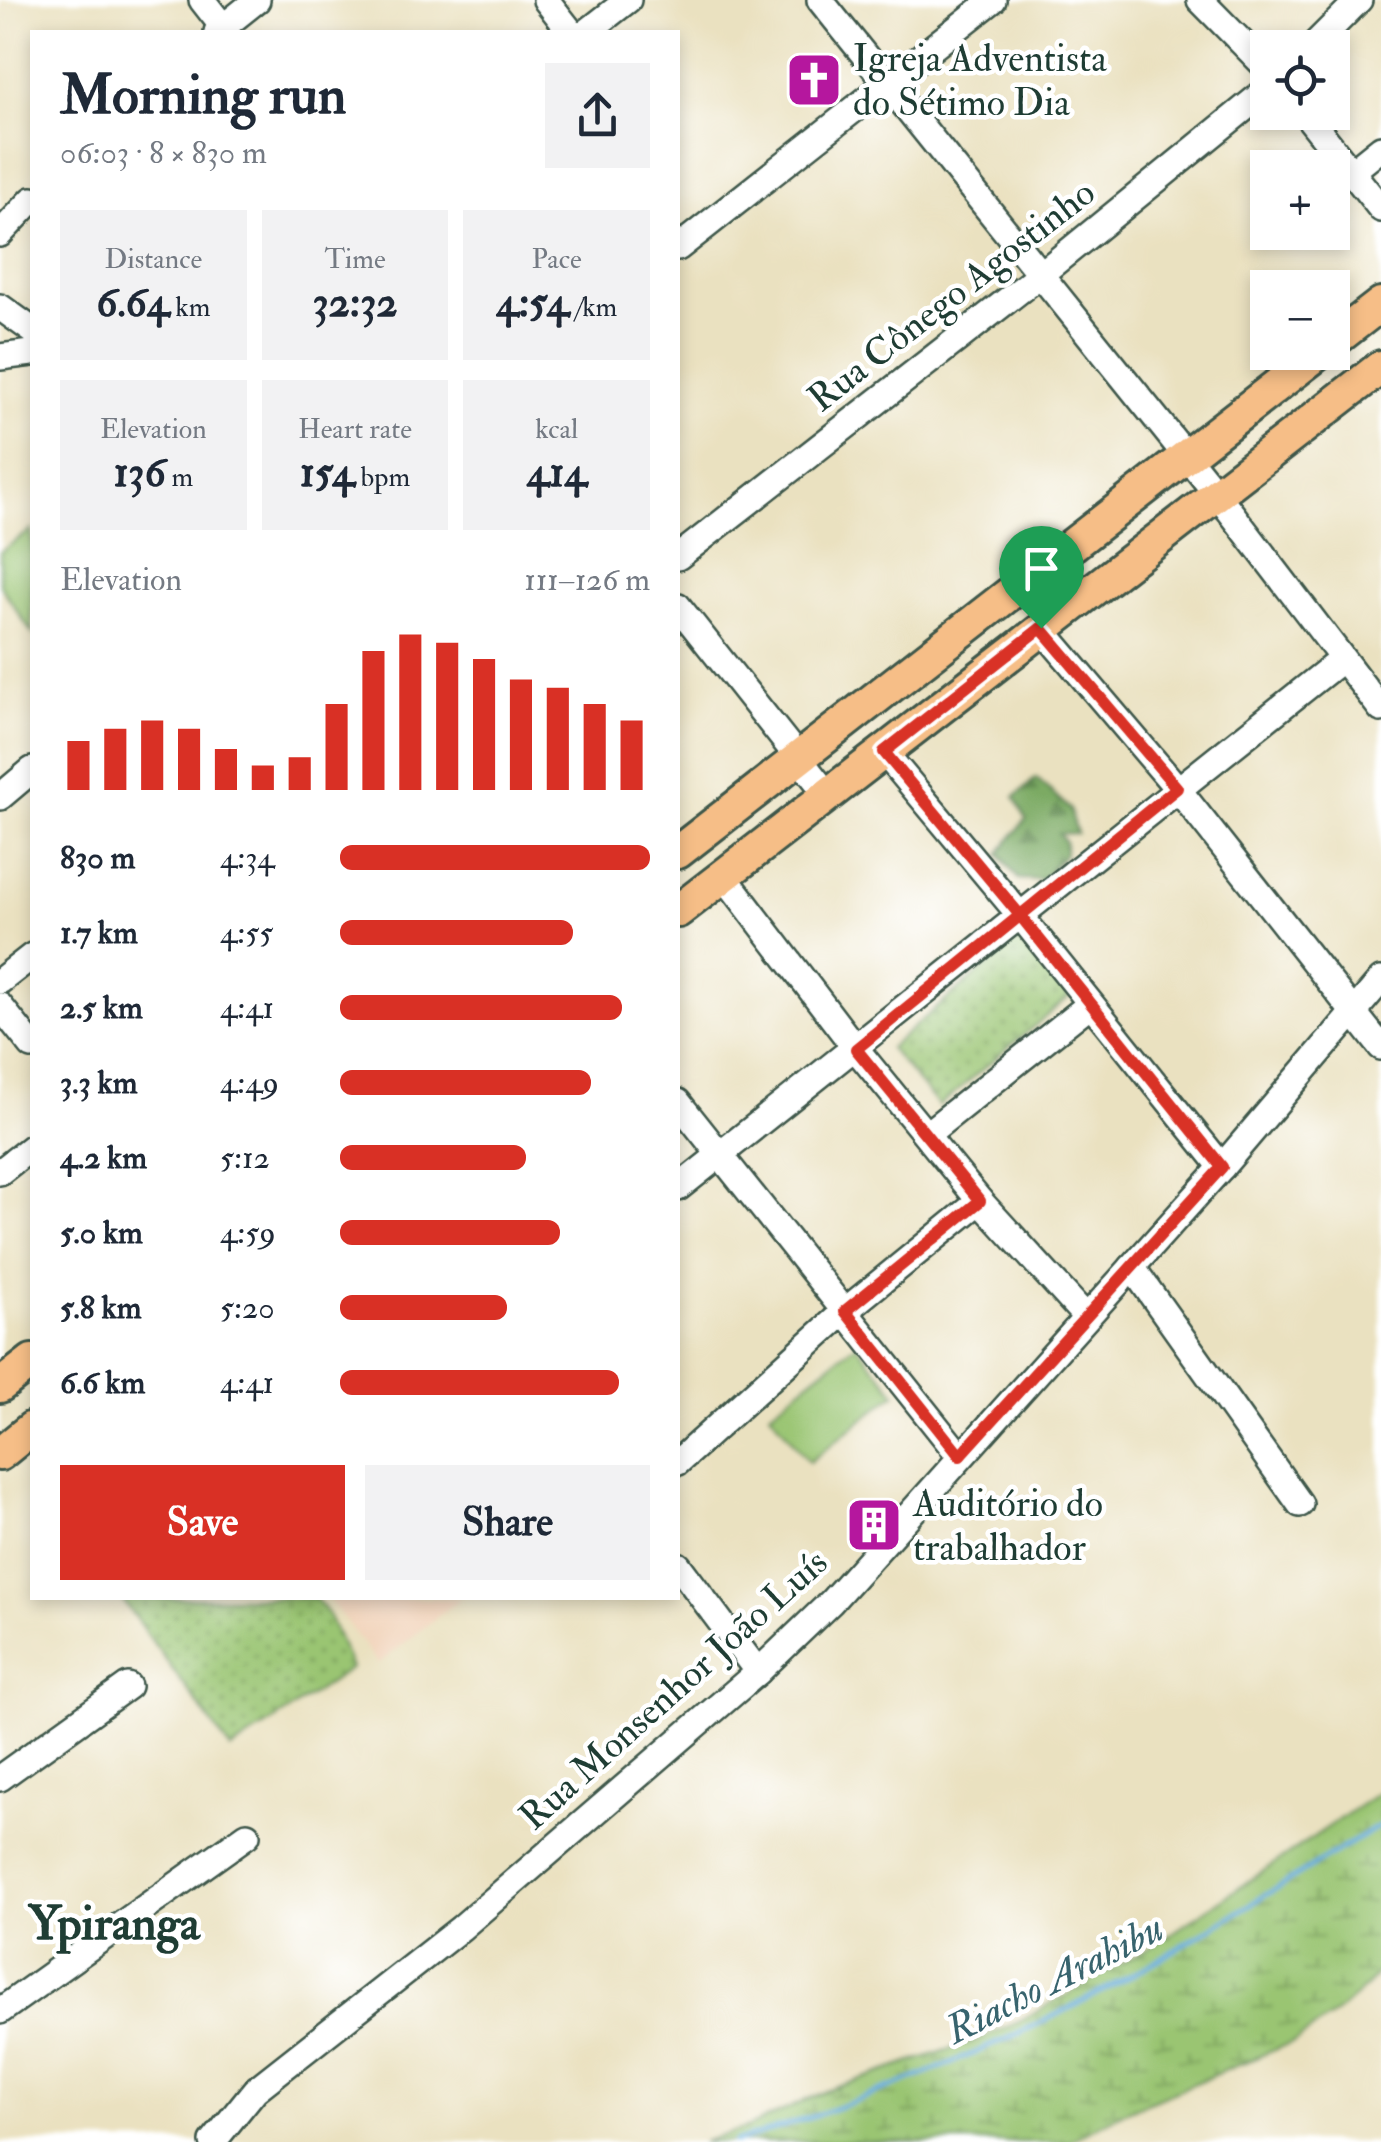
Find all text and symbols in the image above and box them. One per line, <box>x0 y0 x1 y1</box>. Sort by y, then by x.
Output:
map controls <box>1250 30 1350 370</box>
button: locate <box>1250 30 1350 130</box>
place label: Igreja Adventista do Sétimo Dia <box>853 35 1107 127</box>
church icon: Igreja Adventista do Sétimo Dia <box>784 50 844 110</box>
text: Morning run <box>60 61 346 130</box>
button: share <box>545 63 650 168</box>
text: 06:03 · 8 × 830 m <box>60 133 267 173</box>
button: + <box>1250 150 1350 250</box>
street label: Rua Cônego Agostinho <box>798 169 1105 423</box>
text: Distance <box>104 242 202 277</box>
text: Time <box>324 242 386 277</box>
text: Pace <box>532 242 582 277</box>
button: − <box>1250 270 1350 370</box>
text: 6.64 <box>96 277 169 329</box>
text: 32:32 <box>312 277 398 329</box>
text: 4:54 <box>496 277 569 329</box>
text: km <box>169 290 210 325</box>
text: /km <box>569 290 617 325</box>
text: Elevation <box>100 412 207 447</box>
text: Heart rate <box>298 412 412 447</box>
text: kcal <box>535 412 578 447</box>
text: 136 <box>113 447 166 499</box>
text: 154 <box>300 447 355 499</box>
text: 414 <box>527 447 587 499</box>
text: m <box>166 460 193 495</box>
text: bpm <box>355 460 410 495</box>
pin <box>999 526 1084 629</box>
icon: arrive <box>1014 541 1069 596</box>
text: Elevation <box>60 560 182 600</box>
text: 111–126 m <box>524 560 650 600</box>
text: 830 m <box>60 838 135 878</box>
text: 4:34 <box>220 838 275 878</box>
text: 1.7 km <box>60 913 138 953</box>
text: 4:55 <box>220 913 273 953</box>
text: 2.5 km <box>60 988 143 1028</box>
text: 4:41 <box>220 988 274 1028</box>
text: 3.3 km <box>60 1063 138 1103</box>
text: 4:49 <box>220 1063 279 1103</box>
text: 4.2 km <box>60 1138 147 1178</box>
text: 5:12 <box>220 1138 270 1178</box>
text: 5.0 km <box>60 1213 143 1253</box>
text: 4:59 <box>220 1213 276 1253</box>
text: 5.8 km <box>60 1288 142 1328</box>
text: 5:20 <box>220 1288 275 1328</box>
text: 6.6 km <box>60 1363 145 1403</box>
text: 4:41 <box>220 1363 274 1403</box>
button: Save <box>60 1465 345 1580</box>
button: Share <box>365 1465 650 1580</box>
place label: Auditório do trabalhador <box>912 1480 1103 1572</box>
building icon: Auditório do trabalhador <box>844 1495 904 1555</box>
street label: Rua Monsenhor João Luís <box>510 1539 838 1841</box>
district label: Ypiranga <box>27 1894 201 1955</box>
water label: Riacho Arahibu <box>936 1903 1172 2056</box>

